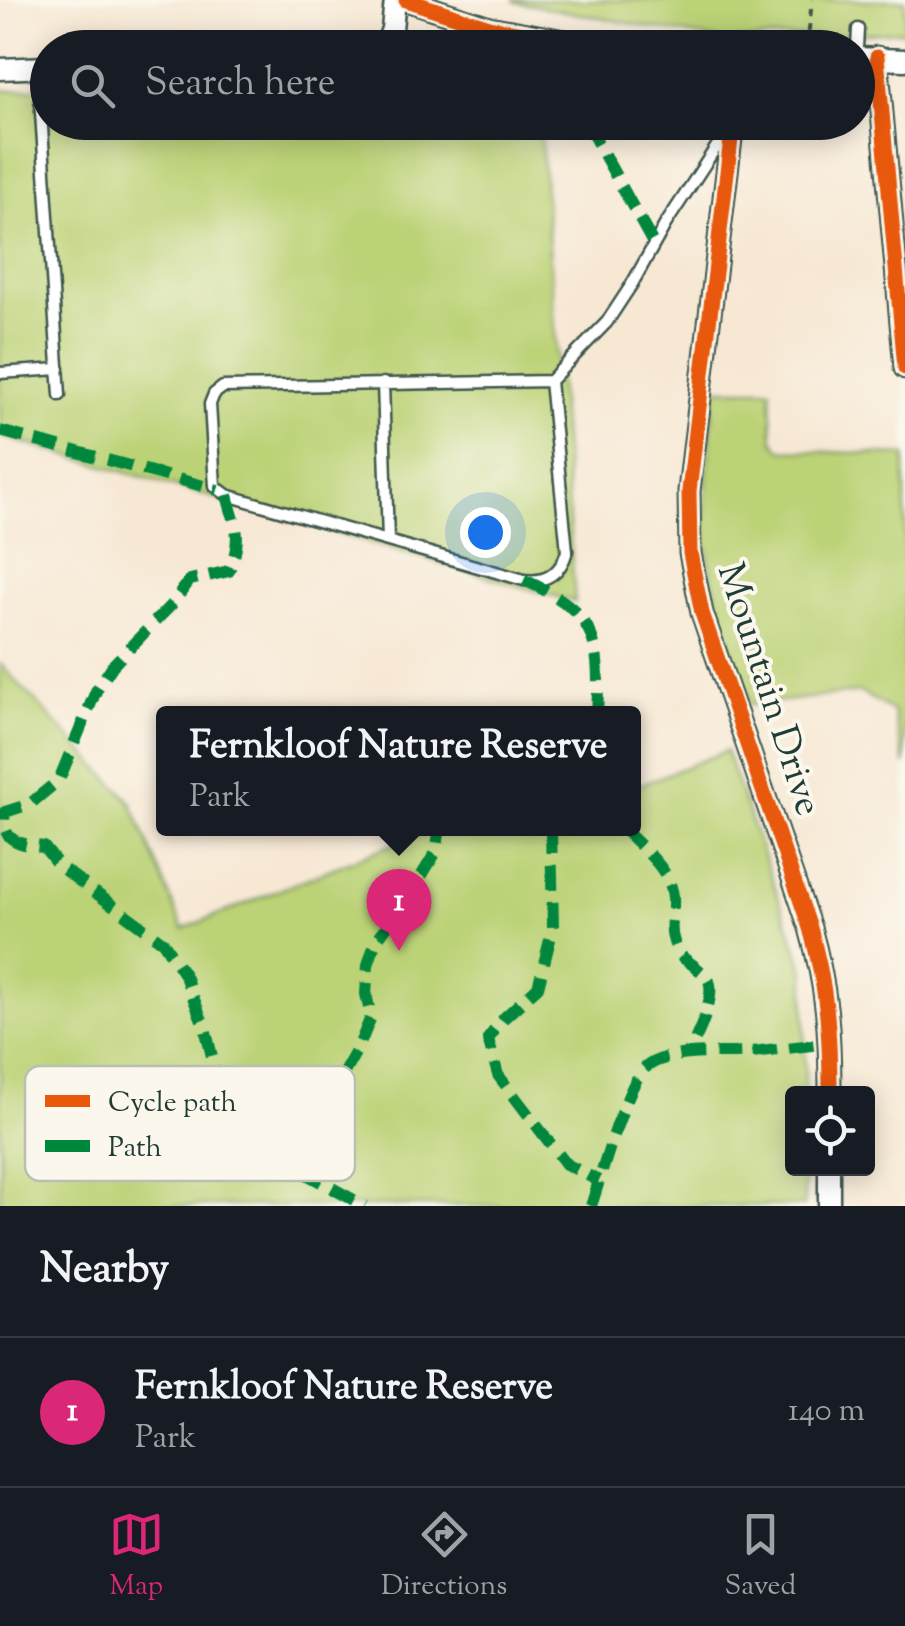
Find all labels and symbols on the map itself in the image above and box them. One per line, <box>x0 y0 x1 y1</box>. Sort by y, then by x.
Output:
your location <box>460 507 511 558</box>
street label: Mountain Drive <box>701 557 833 823</box>
pin: 1 <box>366 868 432 951</box>
legend <box>25 1066 355 1181</box>
text: Cycle path <box>108 1084 237 1124</box>
text: Path <box>108 1129 162 1169</box>

